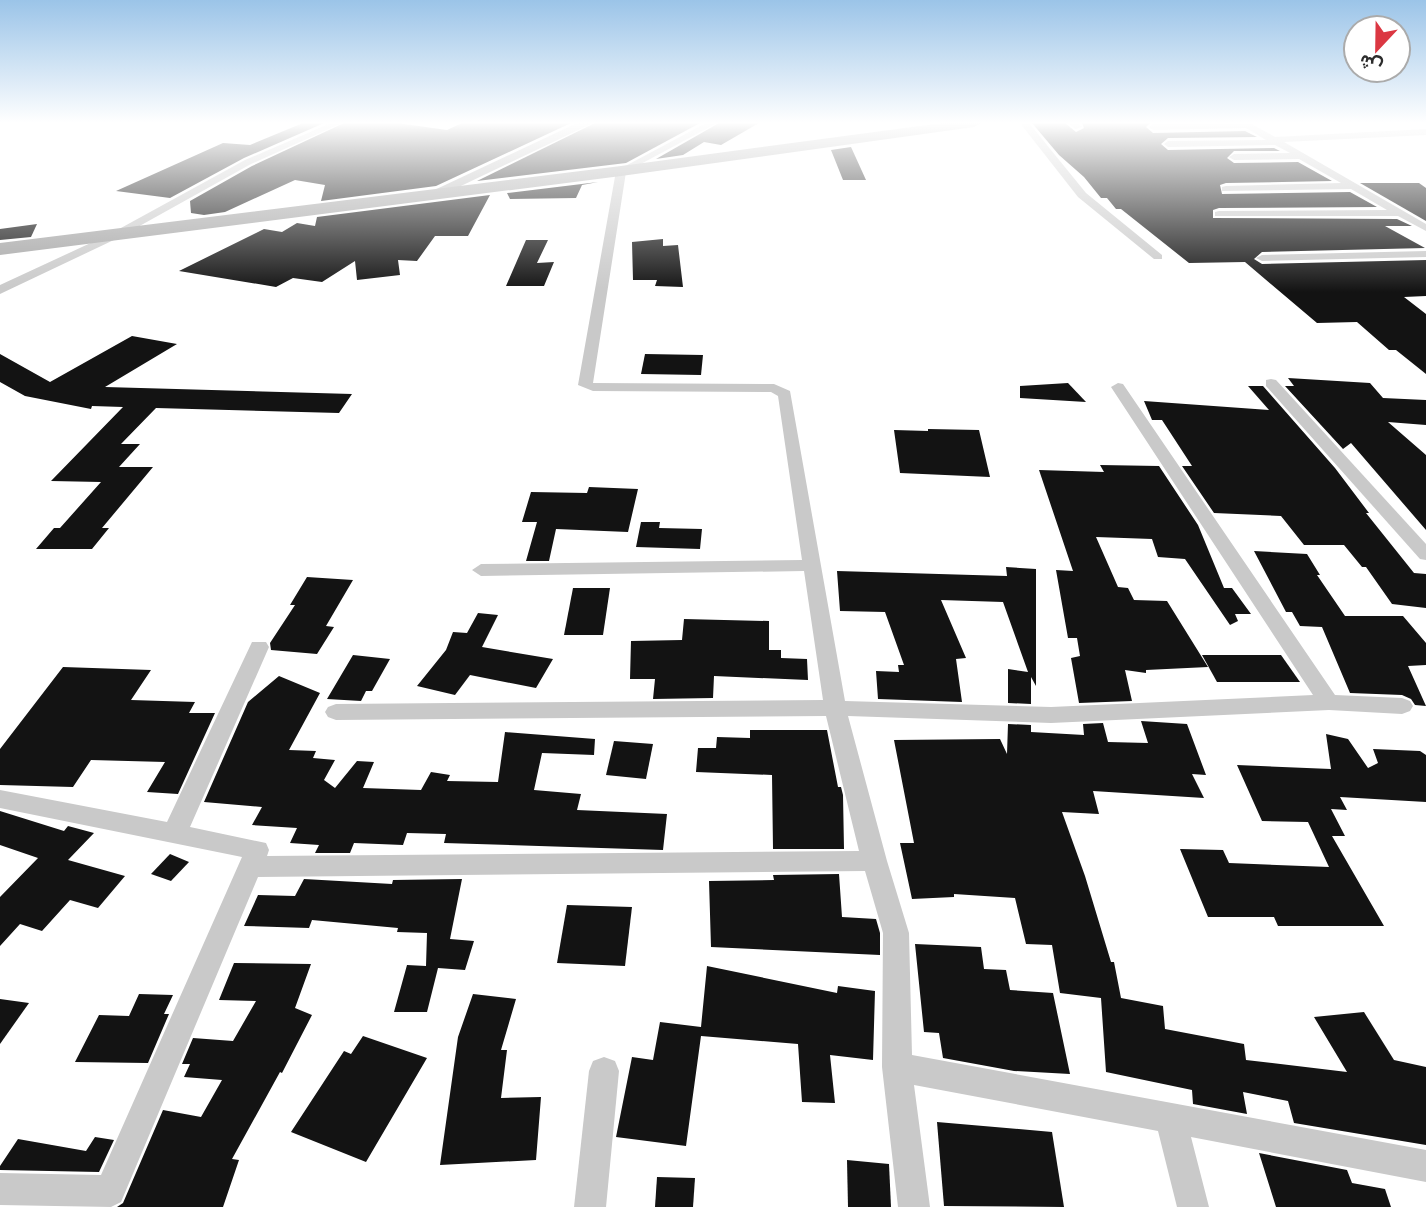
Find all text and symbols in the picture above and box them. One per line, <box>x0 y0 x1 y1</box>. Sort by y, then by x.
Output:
north arrow <box>1342 14 1412 84</box>
text: ش <box>1355 47 1386 80</box>

